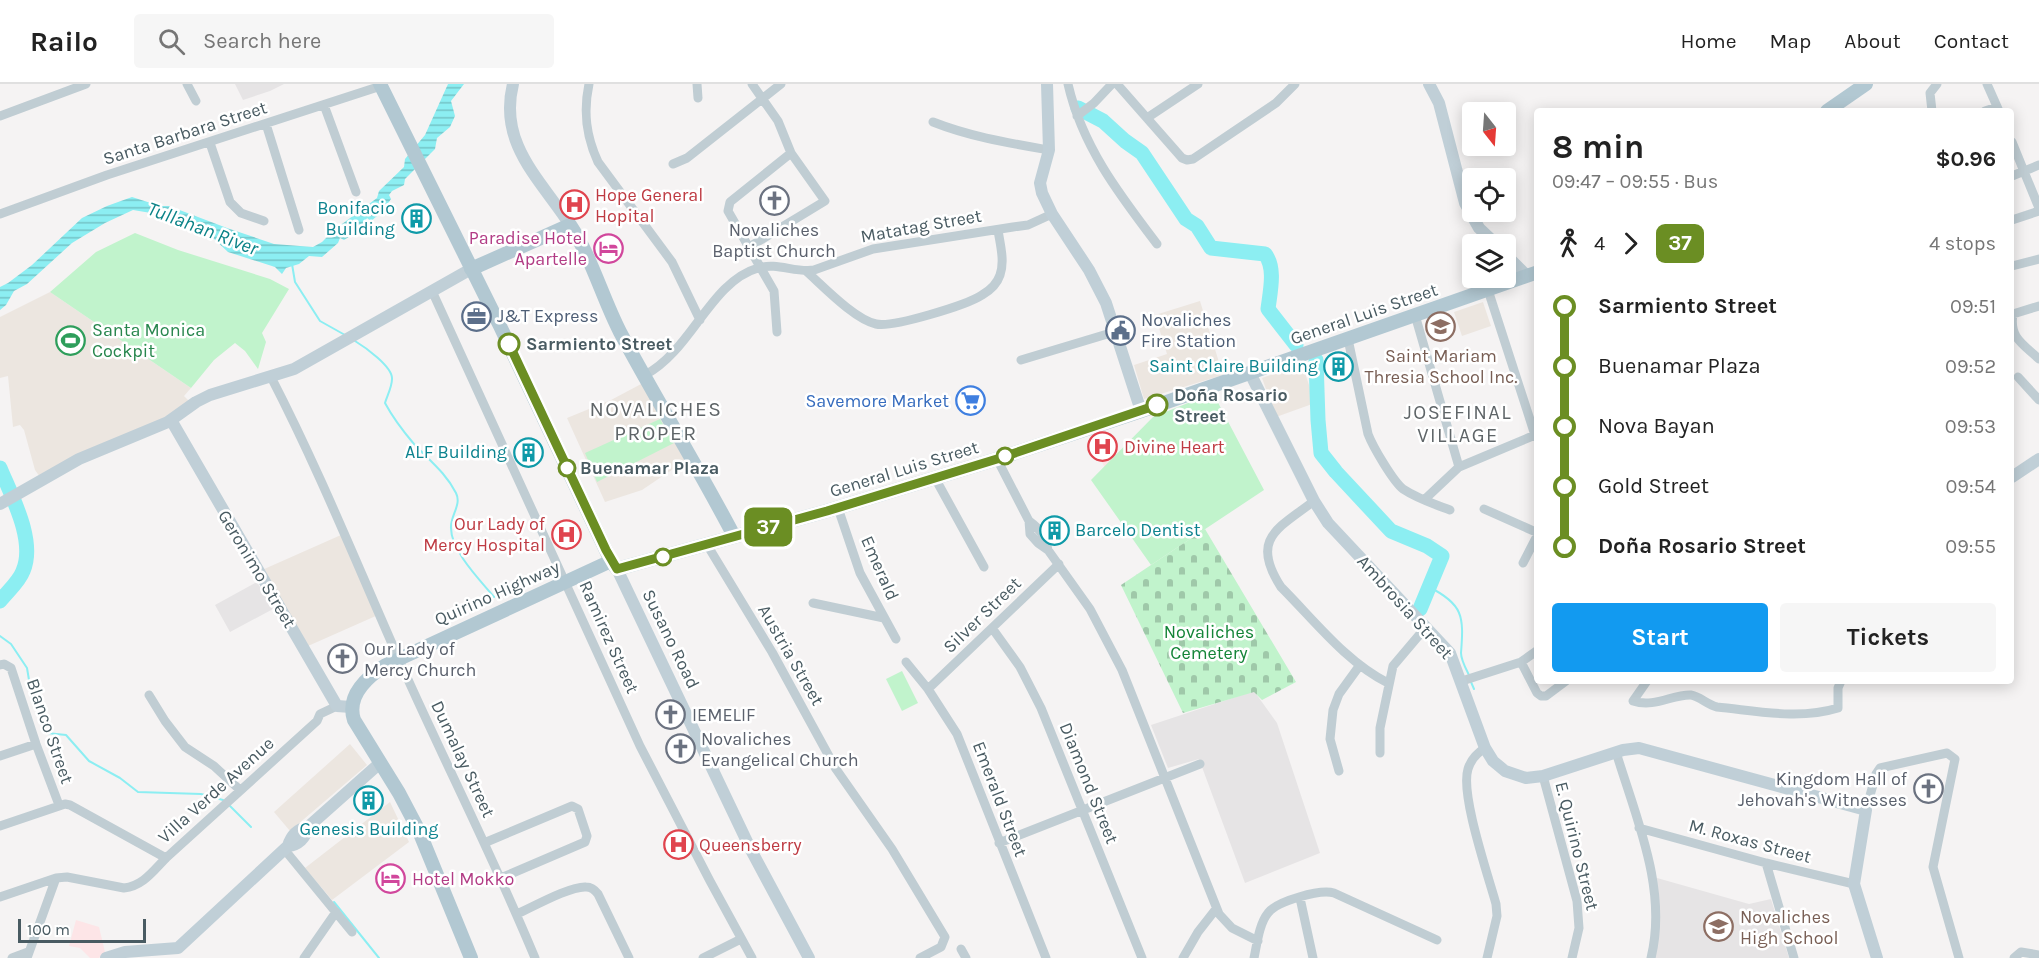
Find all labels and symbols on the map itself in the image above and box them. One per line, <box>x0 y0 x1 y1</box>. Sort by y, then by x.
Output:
street label: Santa Barbara Street <box>100 96 270 170</box>
north arrow <box>1462 102 1516 156</box>
place label: Hope General Hopital <box>595 184 703 227</box>
church icon: Novaliches Baptist Church <box>758 185 790 217</box>
hospital icon: Hope General Hopital <box>558 189 590 221</box>
water label: Tullahan River <box>144 197 262 260</box>
place label: Bonifacio Building <box>317 197 395 240</box>
building icon: Bonifacio Building <box>400 202 432 234</box>
street label: Matatag Street <box>859 205 983 247</box>
place label: Novaliches Baptist Church <box>712 219 836 262</box>
place label: Paradise Hotel Apartelle <box>469 227 587 270</box>
hotel icon: Paradise Hotel Apartelle <box>592 232 624 264</box>
street label: General Luis Street <box>1287 278 1441 350</box>
office icon: J&T Express <box>460 300 492 332</box>
place label: J&T Express <box>497 305 599 327</box>
place label: Novaliches Fire Station <box>1141 309 1236 352</box>
school or university icon: Saint Mariam Thresia School Inc. <box>1425 311 1457 343</box>
public building icon: Novaliches Fire Station <box>1104 314 1136 346</box>
place label: Santa Monica Cockpit <box>92 319 205 362</box>
sports icon: Santa Monica Cockpit <box>55 324 87 356</box>
marker: Sarmiento Street <box>498 333 520 355</box>
place label: Sarmiento Street <box>526 333 672 355</box>
place label: Saint Mariam Thresia School Inc. <box>1364 345 1518 388</box>
building icon: Saint Claire Building <box>1323 350 1355 382</box>
place label: Saint Claire Building <box>1149 355 1318 377</box>
place label: Doña Rosario Street <box>1174 384 1288 427</box>
supermarket icon: Savemore Market <box>954 385 986 417</box>
place label: Savemore Market <box>805 390 949 412</box>
marker: Doña Rosario Street <box>1146 394 1168 416</box>
district label: NOVALICHES PROPER <box>589 397 723 445</box>
district label: JOSEFINAL VILLAGE <box>1404 401 1512 447</box>
hospital icon: Divine Heart <box>1087 431 1119 463</box>
building icon: ALF Building <box>512 436 544 468</box>
street label: General Luis Street <box>827 436 981 502</box>
place label: Divine Heart <box>1124 436 1225 458</box>
place label: ALF Building <box>405 441 507 463</box>
unlabelled marker <box>996 447 1014 465</box>
place label: Buenamar Plaza <box>580 457 719 479</box>
marker: Buenamar Plaza <box>558 459 576 477</box>
street label: Geronimo Street <box>213 506 301 632</box>
line badge: 37 <box>741 508 795 546</box>
place label: Our Lady of Mercy Hospital <box>423 513 546 556</box>
building icon: Barcelo Dentist <box>1038 514 1070 546</box>
hospital icon: Our Lady of Mercy Hospital <box>550 518 582 550</box>
place label: Barcelo Dentist <box>1075 519 1201 541</box>
street label: Emerald <box>856 532 904 604</box>
unlabelled marker <box>654 548 672 566</box>
street label: Ambrosia Street <box>1352 550 1458 664</box>
street label: Quirino Highway <box>431 555 564 630</box>
street label: Silver Street <box>938 572 1026 658</box>
street label: Ramirez Street <box>574 577 644 697</box>
street label: Susano Road <box>638 586 704 692</box>
street label: Austria Street <box>753 601 829 710</box>
park label: Novaliches Cemetery <box>1164 621 1254 664</box>
place label: Our Lady of Mercy Church <box>364 638 476 681</box>
church icon: Our Lady of Mercy Church <box>327 643 359 675</box>
street label: Blanco Street <box>22 676 78 787</box>
street label: Dumalay Street <box>426 697 500 821</box>
church icon: IEMELIF <box>655 699 687 731</box>
place label: IEMELIF <box>692 704 755 726</box>
street label: Diamond Street <box>1055 719 1123 847</box>
place label: Novaliches Evangelical Church <box>701 728 859 771</box>
street label: Villa Verde Avenue <box>153 732 279 848</box>
church icon: Novaliches Evangelical Church <box>664 733 696 765</box>
street label: Emerald Street <box>968 738 1032 860</box>
place label: Kingdom Hall of Jehovah's Witnesses <box>1738 768 1908 811</box>
church icon: Kingdom Hall of Jehovah's Witnesses <box>1912 773 1944 805</box>
street label: E. Quirino Street <box>1550 779 1604 913</box>
building icon: Genesis Building <box>353 784 385 816</box>
street label: M. Roxas Street <box>1686 814 1814 868</box>
place label: Genesis Building <box>299 818 439 840</box>
hospital icon: Queensberry <box>662 829 694 861</box>
place label: Queensberry <box>699 834 802 856</box>
hotel icon: Hotel Mokko <box>375 863 407 895</box>
place label: Hotel Mokko <box>412 868 514 890</box>
place label: Novaliches High School <box>1740 906 1838 949</box>
school or university icon: Novaliches High School <box>1703 911 1735 943</box>
scale bar <box>18 916 146 944</box>

